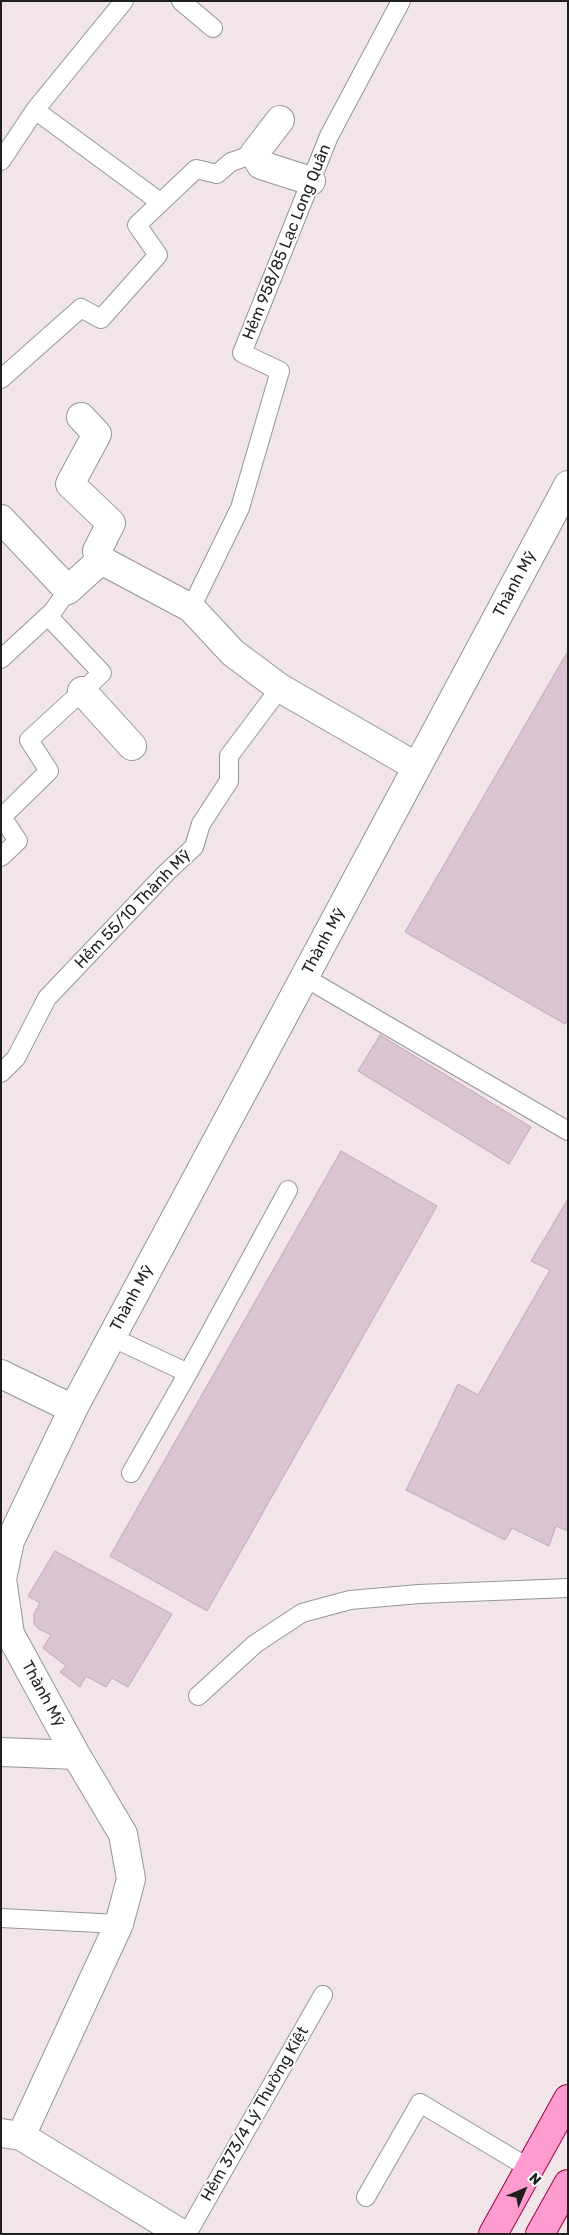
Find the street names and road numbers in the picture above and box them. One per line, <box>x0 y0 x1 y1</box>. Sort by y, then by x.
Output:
street label: Hẻm 958/85 Lạc Long Quân <box>239 141 335 343</box>
street label: Thành Mỹ <box>490 548 540 620</box>
street label: Hẻm 55/10 Thành Mỹ <box>71 845 195 973</box>
street label: Thành Mỹ <box>299 905 349 977</box>
street label: Thành Mỹ <box>107 1262 157 1334</box>
street label: Thành Mỹ <box>17 1658 69 1730</box>
street label: Hẻm 373/4 Lý Thường Kiệt <box>197 2023 313 2205</box>

